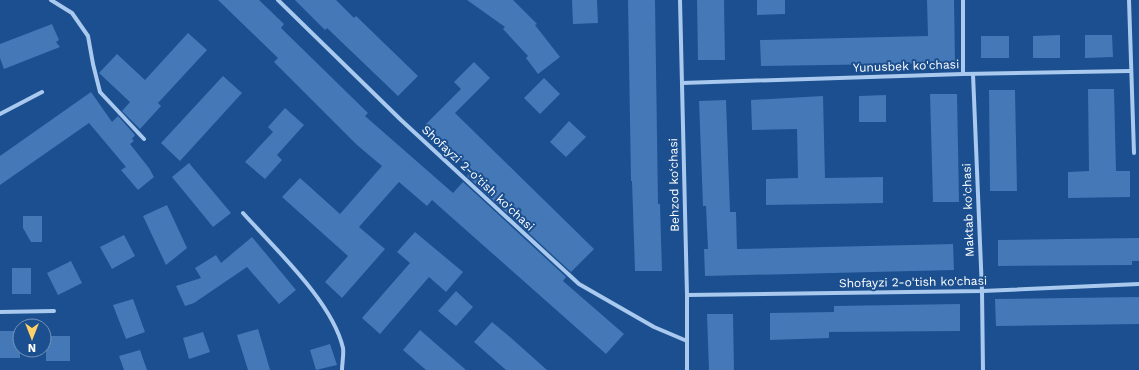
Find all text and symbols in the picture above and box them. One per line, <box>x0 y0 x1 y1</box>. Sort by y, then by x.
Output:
street label: Yunusbek ko'chasi <box>853 57 959 75</box>
street label: Shofayzi 2-o'tish ko'chasi <box>419 122 537 234</box>
street label: Behzod ko‘chasi <box>666 138 682 232</box>
street label: Maktab ko'chasi <box>959 163 977 257</box>
street label: Shofayzi 2-o'tish ko'chasi <box>839 274 987 290</box>
north arrow <box>12 318 52 358</box>
text: N <box>28 341 36 354</box>

